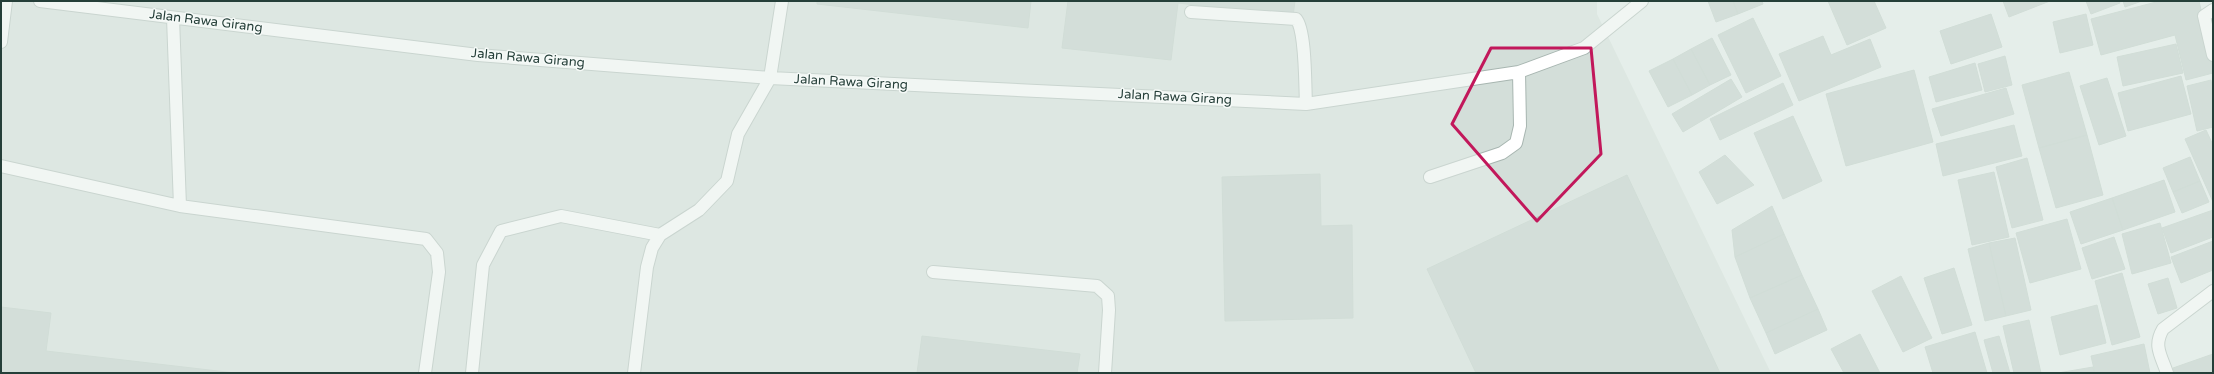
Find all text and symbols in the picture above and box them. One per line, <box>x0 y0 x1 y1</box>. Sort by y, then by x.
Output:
street label: Jalan Rawa Girang <box>148 6 264 36</box>
street label: Jalan Rawa Girang <box>470 45 586 71</box>
street label: Jalan Rawa Girang <box>794 71 908 93</box>
street label: Jalan Rawa Girang <box>1118 86 1232 108</box>

